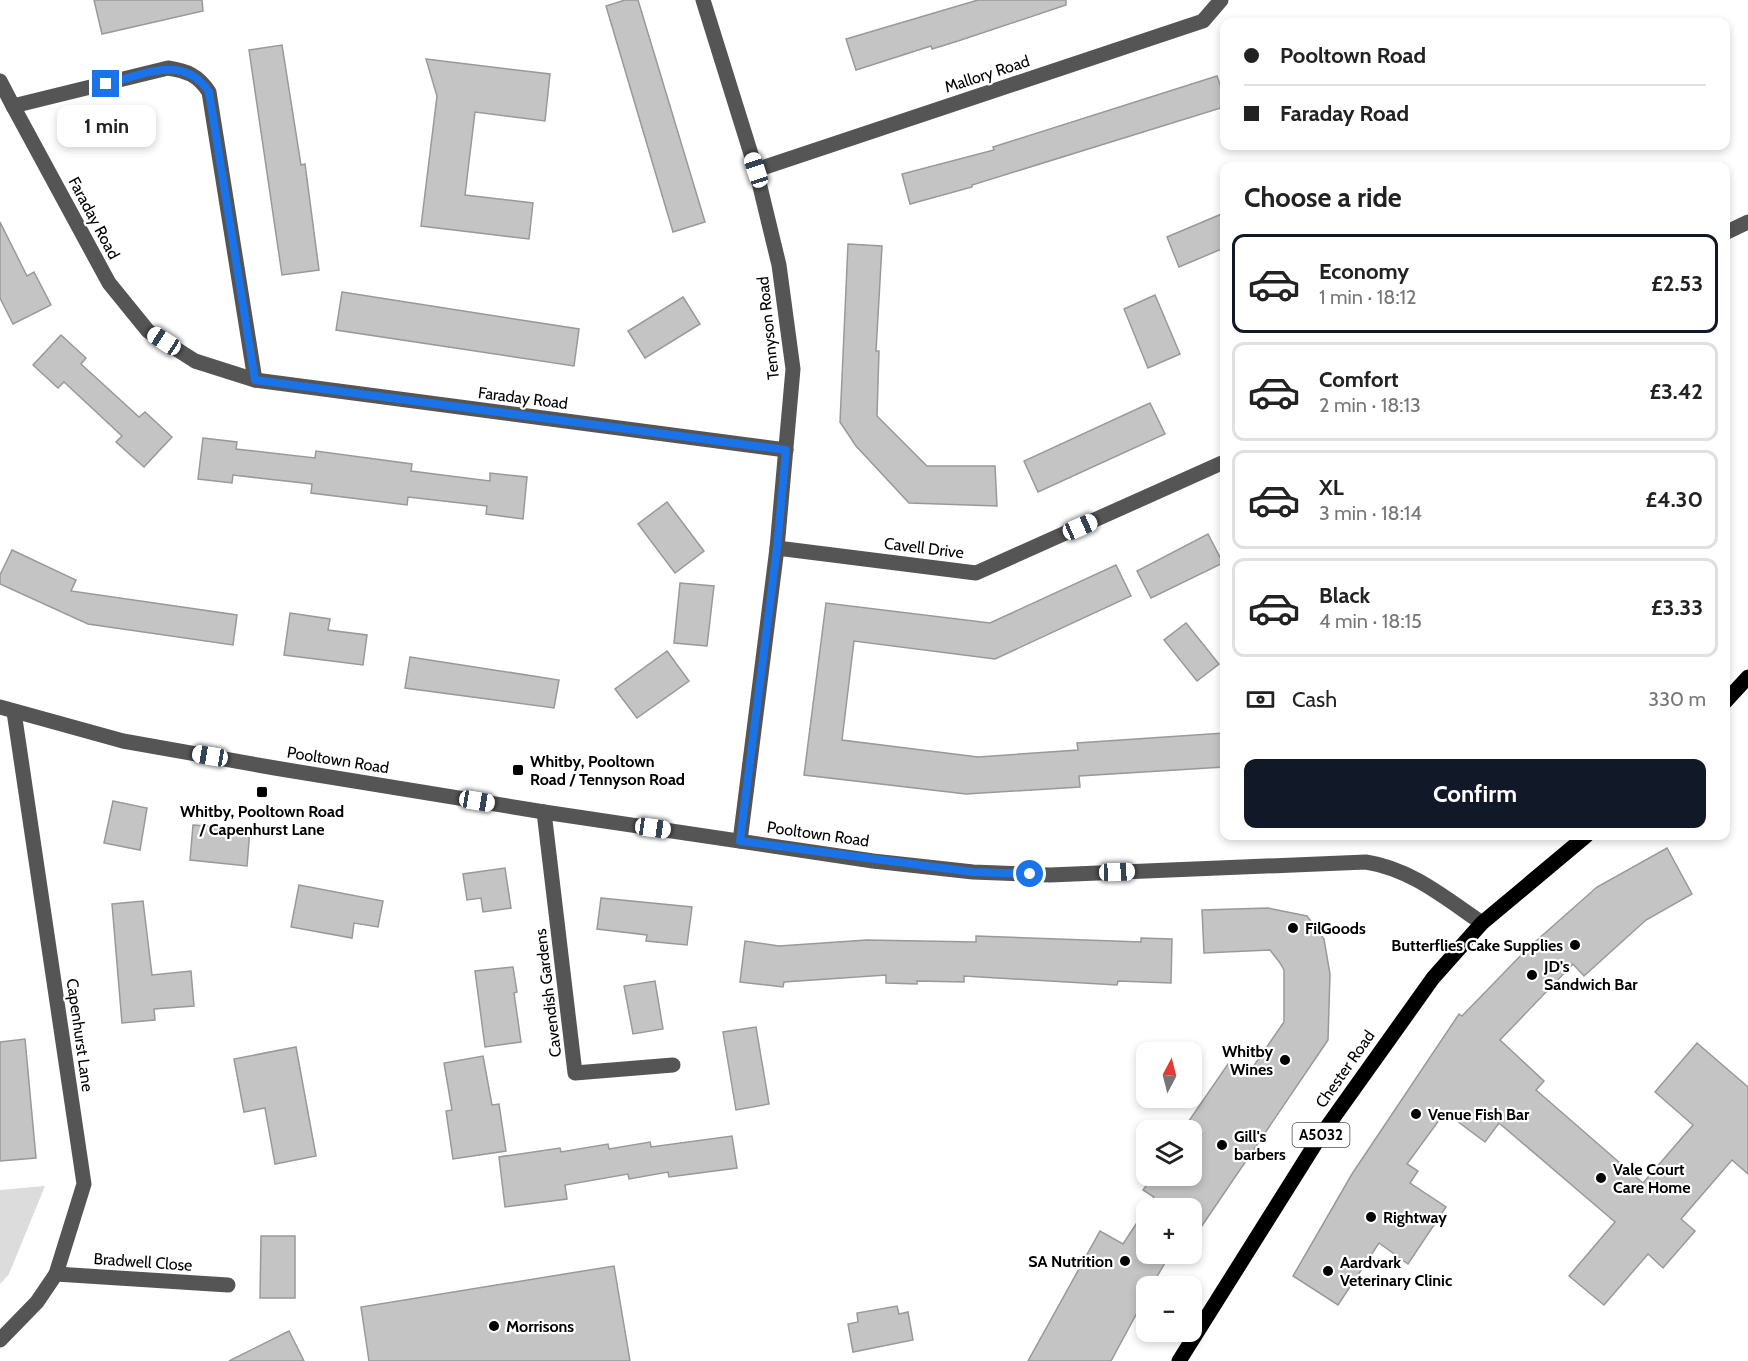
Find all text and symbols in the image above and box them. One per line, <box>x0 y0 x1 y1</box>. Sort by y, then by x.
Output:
text: Pooltown Road <box>1280 42 1426 69</box>
street label: Mallory Road <box>942 51 1032 97</box>
route end <box>92 70 119 97</box>
text: Faraday Road <box>1280 100 1409 127</box>
callout: 1 min <box>57 105 156 147</box>
text: 1 min <box>84 114 129 138</box>
car <box>742 150 770 190</box>
street label: Faraday Road <box>64 174 124 262</box>
text: Choose a ride <box>1244 181 1402 214</box>
icon: car <box>1247 257 1301 311</box>
text: Economy <box>1319 258 1409 285</box>
text: £2.53 <box>1651 270 1703 297</box>
street label: Tennyson Road <box>753 275 783 381</box>
text: 1 min · 18:12 <box>1319 285 1417 309</box>
car <box>144 324 184 358</box>
icon: car <box>1247 365 1301 419</box>
text: Comfort <box>1319 366 1398 393</box>
text: £3.42 <box>1650 378 1703 405</box>
street label: Faraday Road <box>477 383 569 413</box>
text: 2 min · 18:13 <box>1319 393 1421 417</box>
icon: car <box>1247 473 1301 527</box>
text: XL <box>1319 474 1344 501</box>
text: £4.30 <box>1646 486 1703 513</box>
text: 3 min · 18:14 <box>1319 501 1422 525</box>
car <box>1060 511 1100 543</box>
street label: Cavell Drive <box>883 534 965 562</box>
icon: car <box>1247 581 1301 635</box>
text: Black <box>1319 582 1370 609</box>
text: £3.33 <box>1651 594 1703 621</box>
text: 4 min · 18:15 <box>1319 609 1422 633</box>
icon: cash <box>1244 683 1277 716</box>
text: Cash <box>1292 686 1337 713</box>
text: 330 m <box>1648 687 1706 711</box>
street label: Pooltown Road <box>286 743 390 777</box>
car <box>191 744 229 768</box>
place label: Whitby, Pooltown Road / Tennyson Road <box>530 752 685 789</box>
button: Confirm <box>1244 759 1706 828</box>
marker: Whitby, Pooltown Road / Tennyson Road <box>511 763 525 777</box>
marker: Whitby, Pooltown Road / Capenhurst Lane <box>255 785 269 799</box>
car <box>458 789 496 813</box>
place label: Whitby, Pooltown Road / Capenhurst Lane <box>180 802 344 839</box>
car <box>634 817 672 839</box>
street label: Pooltown Road <box>766 817 870 851</box>
route start <box>1016 860 1043 887</box>
car <box>1099 862 1135 882</box>
place label: FilGoods <box>1305 919 1366 938</box>
marker: FilGoods <box>1286 921 1300 935</box>
street label: Cavendish Gardens <box>531 927 565 1058</box>
place label: Butterflies Cake Supplies <box>1391 936 1563 955</box>
marker: Butterflies Cake Supplies <box>1568 938 1582 952</box>
place label: JD's Sandwich Bar <box>1543 957 1638 994</box>
marker: JD's Sandwich Bar <box>1525 968 1539 982</box>
street label: Capenhurst Lane <box>63 977 97 1093</box>
street label: Chester Road <box>1311 1027 1379 1111</box>
north arrow <box>1136 1042 1202 1108</box>
map controls <box>1136 1042 1202 1342</box>
place label: Whitby Wines <box>1222 1042 1273 1079</box>
marker: Whitby Wines <box>1278 1053 1292 1067</box>
place label: Venue Fish Bar <box>1428 1105 1530 1124</box>
marker: Venue Fish Bar <box>1409 1107 1423 1121</box>
button: layers <box>1136 1120 1202 1186</box>
road number: A5032 <box>1292 1123 1350 1147</box>
place label: Gill's barbers <box>1234 1127 1286 1164</box>
marker: Gill's barbers <box>1215 1138 1229 1152</box>
place label: Vale Court Care Home <box>1613 1160 1690 1197</box>
marker: Vale Court Care Home <box>1594 1171 1608 1185</box>
button: + <box>1136 1198 1202 1264</box>
place label: Rightway <box>1383 1208 1447 1227</box>
marker: Rightway <box>1364 1210 1378 1224</box>
street label: Bradwell Close <box>93 1249 193 1275</box>
place label: SA Nutrition <box>1028 1252 1113 1271</box>
place label: Aardvark Veterinary Clinic <box>1340 1253 1452 1290</box>
marker: SA Nutrition <box>1118 1254 1132 1268</box>
marker: Aardvark Veterinary Clinic <box>1321 1264 1335 1278</box>
button: − <box>1136 1276 1202 1342</box>
place label: Morrisons <box>506 1317 574 1336</box>
marker: Morrisons <box>487 1319 501 1333</box>

